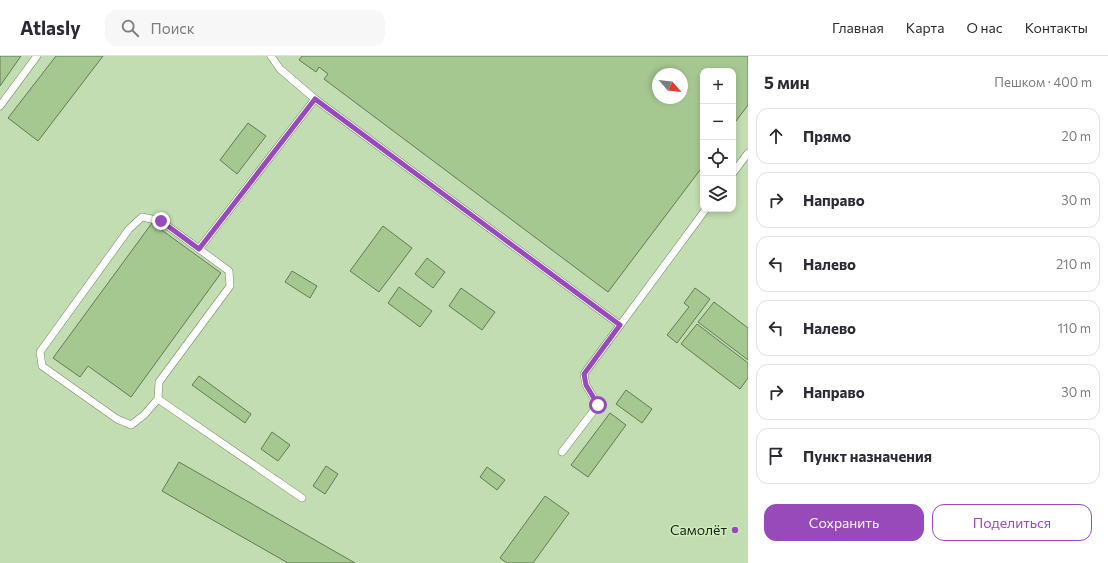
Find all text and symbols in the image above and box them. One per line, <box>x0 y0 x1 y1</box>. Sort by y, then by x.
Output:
search box <box>105 10 385 46</box>
text: Atlasly <box>20 16 81 39</box>
icon: search <box>119 17 141 39</box>
text: Поиск <box>151 19 195 37</box>
text: Главная <box>832 19 884 36</box>
text: Карта <box>906 19 944 36</box>
text: О нас <box>966 19 1003 36</box>
text: Контакты <box>1025 19 1088 36</box>
north arrow <box>652 68 688 104</box>
map controls <box>700 68 736 212</box>
button: + <box>700 68 736 104</box>
text: 5 мин <box>764 72 810 93</box>
text: Пешком · 400 m <box>994 74 1092 90</box>
button: − <box>700 104 736 140</box>
icon: ahead <box>765 125 787 147</box>
text: Прямо <box>803 127 851 145</box>
text: 20 m <box>1062 128 1091 144</box>
button: locate <box>700 140 736 176</box>
button: layers <box>700 176 736 212</box>
icon: right <box>765 189 787 211</box>
text: Направо <box>803 191 865 209</box>
text: 30 m <box>1061 192 1091 208</box>
route end <box>152 212 170 230</box>
icon: left <box>765 253 787 275</box>
text: Налево <box>803 255 856 273</box>
text: 210 m <box>1056 256 1091 272</box>
icon: left <box>765 317 787 339</box>
text: Налево <box>803 319 856 337</box>
text: 110 m <box>1058 320 1091 336</box>
icon: right <box>765 381 787 403</box>
text: Направо <box>803 383 865 401</box>
text: 30 m <box>1061 384 1091 400</box>
route start <box>589 396 607 414</box>
icon: arrive <box>765 445 787 467</box>
text: Пункт назначения <box>803 447 932 465</box>
button: Сохранить <box>764 504 924 541</box>
button: Поделиться <box>932 504 1092 541</box>
place label: Самолёт <box>670 521 727 538</box>
marker: Самолёт <box>730 525 740 535</box>

